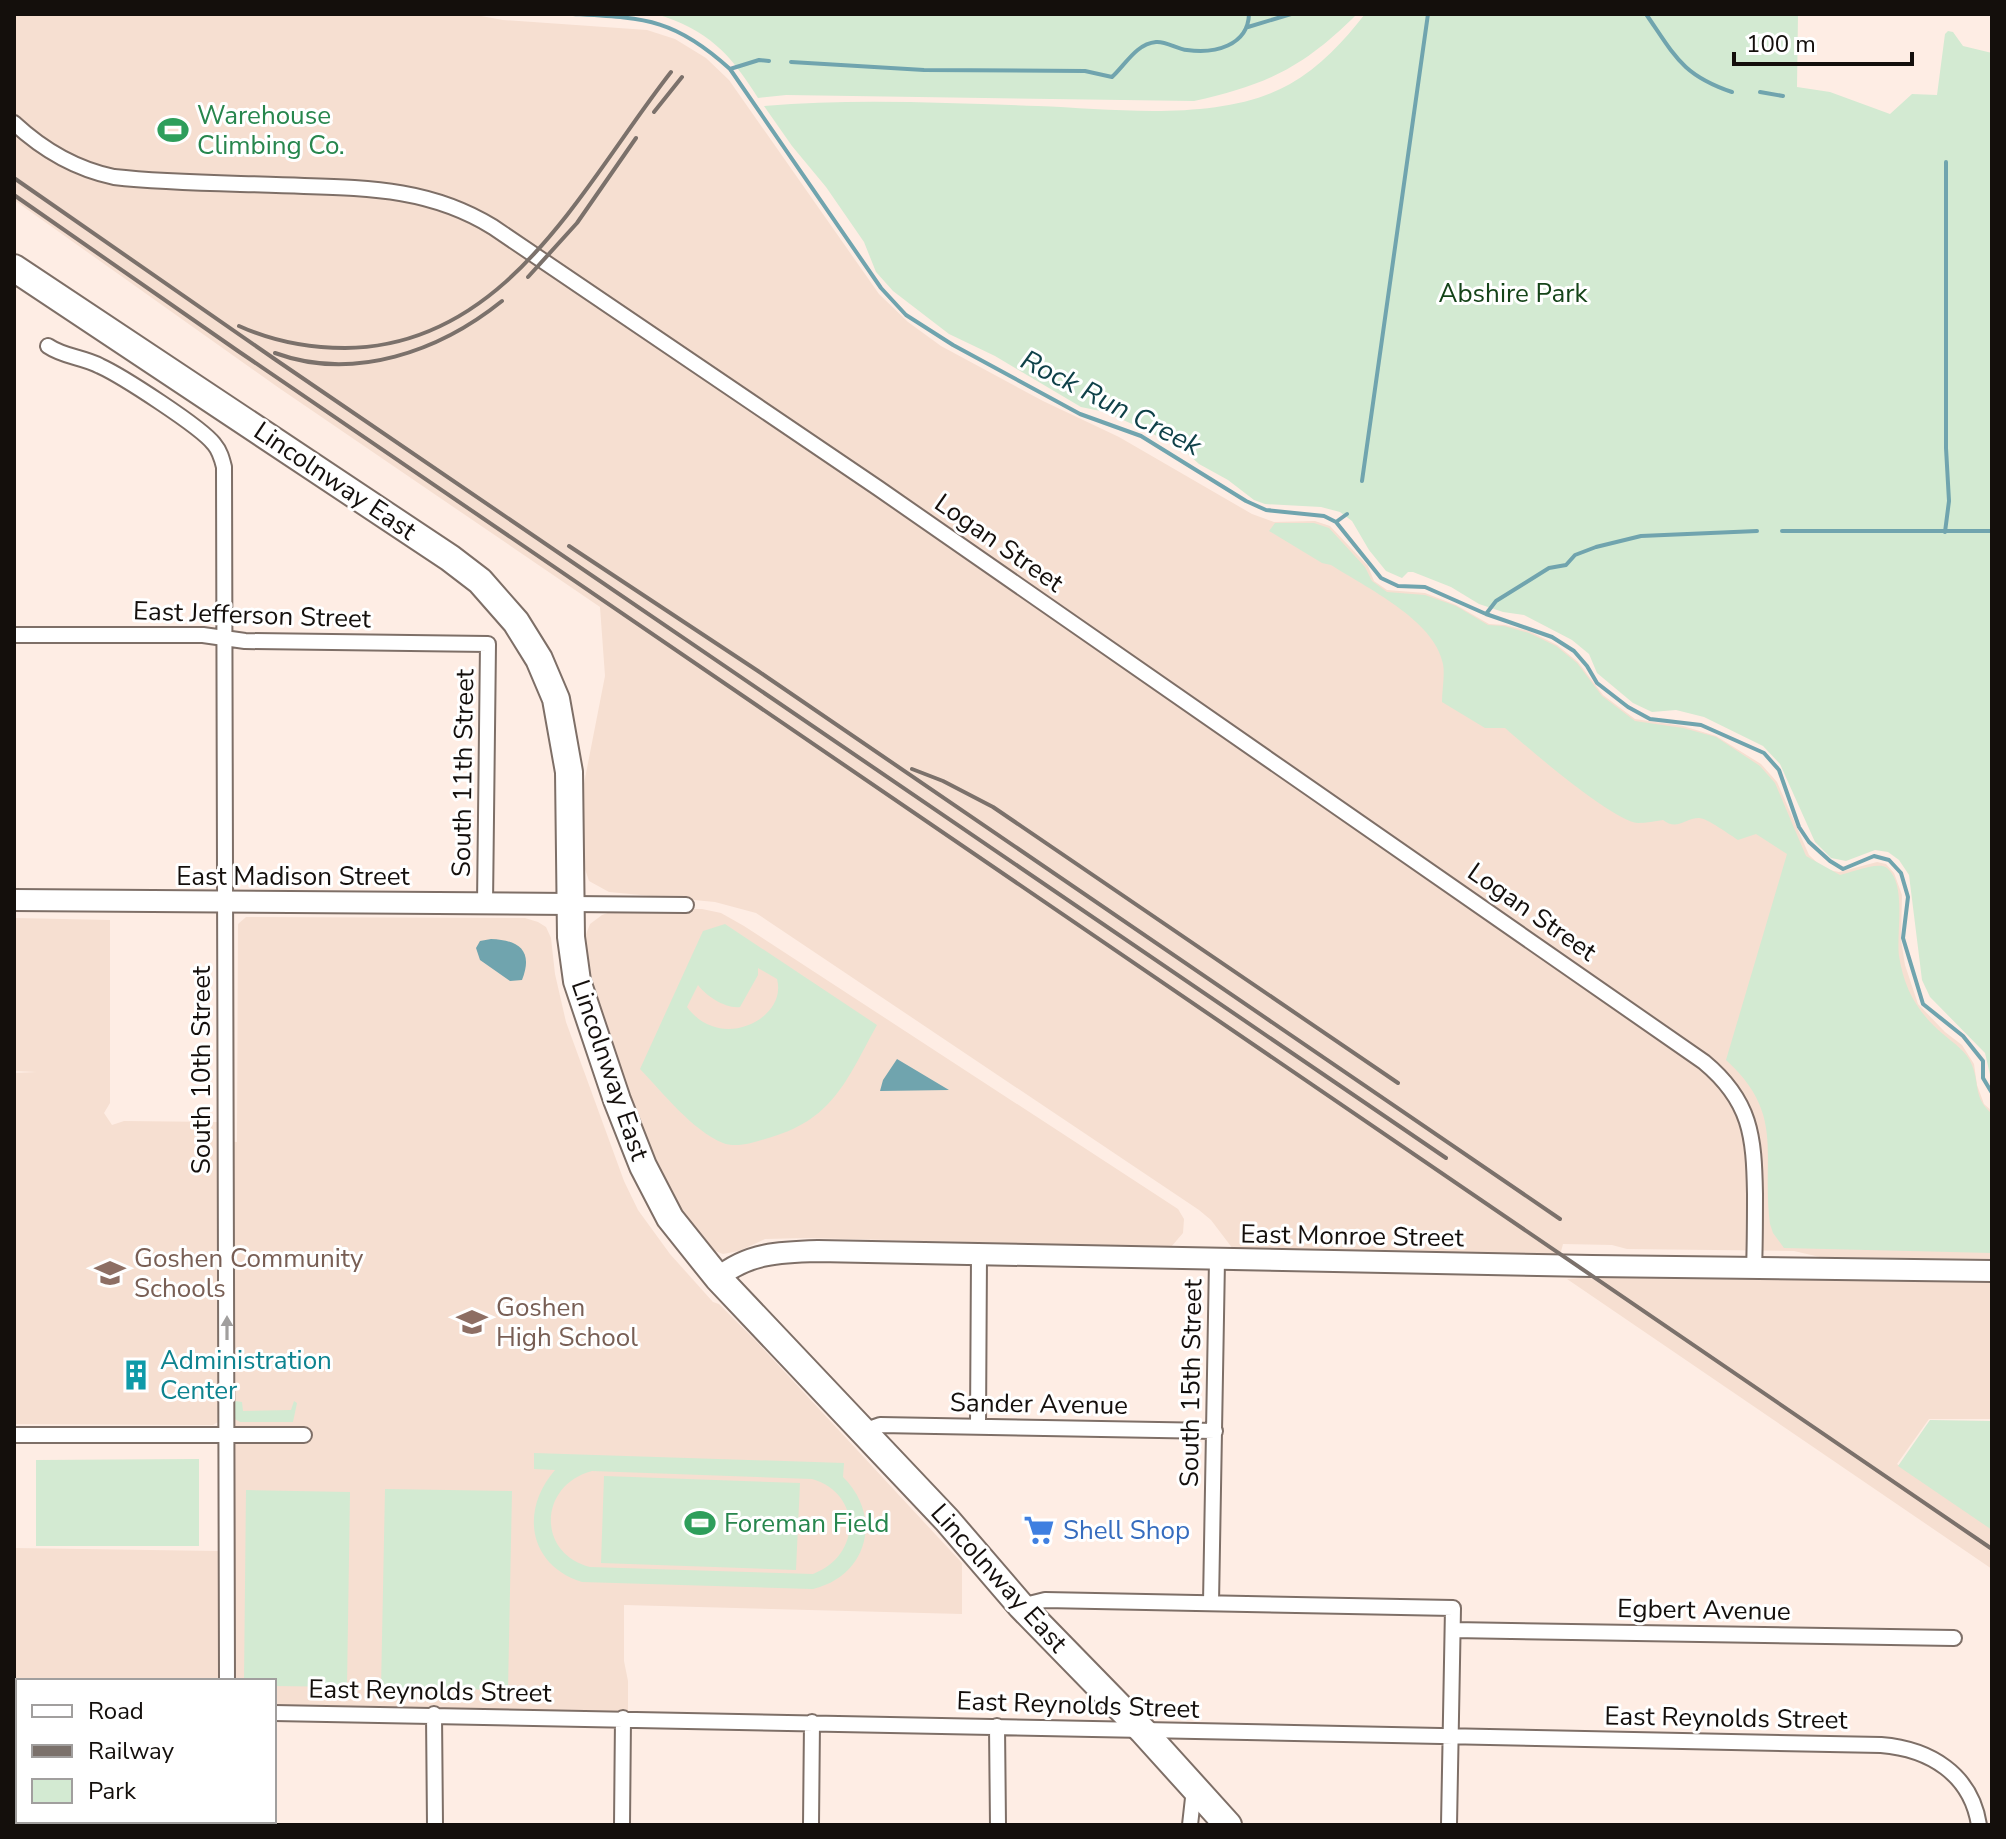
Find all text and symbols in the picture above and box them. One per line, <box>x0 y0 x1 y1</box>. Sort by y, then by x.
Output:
scale bar <box>1734 16 1912 66</box>
text: 100 m <box>1746 28 1816 60</box>
place label: Warehouse Climbing Co. <box>197 98 345 163</box>
sports icon: Warehouse Climbing Co. <box>156 113 190 147</box>
park label: Abshire Park <box>1439 276 1588 311</box>
water label: Rock Run Creek <box>1014 341 1209 465</box>
street label: Lincolnway East <box>247 414 424 549</box>
street label: Logan Street <box>928 486 1071 601</box>
street label: East Jefferson Street <box>132 593 372 637</box>
street label: South 11th Street <box>444 668 482 877</box>
street label: Logan Street <box>1461 855 1604 970</box>
street label: East Madison Street <box>176 859 411 894</box>
street label: South 10th Street <box>184 965 219 1174</box>
street label: Lincolnway East <box>563 975 658 1166</box>
street label: East Monroe Street <box>1240 1217 1465 1255</box>
place label: Goshen Community Schools <box>134 1241 364 1306</box>
school or university icon: Goshen Community Schools <box>93 1256 127 1290</box>
street label: South 15th Street <box>1172 1278 1210 1487</box>
place label: Goshen High School <box>496 1290 638 1355</box>
school or university icon: Goshen High School <box>455 1305 489 1339</box>
one-way arrow <box>220 1315 233 1340</box>
place label: Administration Center <box>160 1343 332 1408</box>
building icon: Administration Center <box>119 1358 153 1392</box>
street label: Sander Avenue <box>950 1385 1128 1423</box>
street label: Lincolnway East <box>923 1496 1076 1661</box>
sports icon: Foreman Field <box>683 1506 717 1540</box>
place label: Foreman Field <box>724 1506 890 1541</box>
supermarket icon: Shell Shop <box>1022 1513 1056 1547</box>
place label: Shell Shop <box>1063 1513 1190 1548</box>
street label: Egbert Avenue <box>1617 1591 1791 1629</box>
street label: East Reynolds Street <box>308 1671 553 1711</box>
legend <box>16 1679 276 1823</box>
street label: East Reynolds Street <box>956 1683 1201 1727</box>
text: Road <box>88 1695 144 1727</box>
street label: East Reynolds Street <box>1604 1698 1849 1738</box>
text: Railway <box>88 1735 175 1767</box>
text: Park <box>88 1775 137 1807</box>

